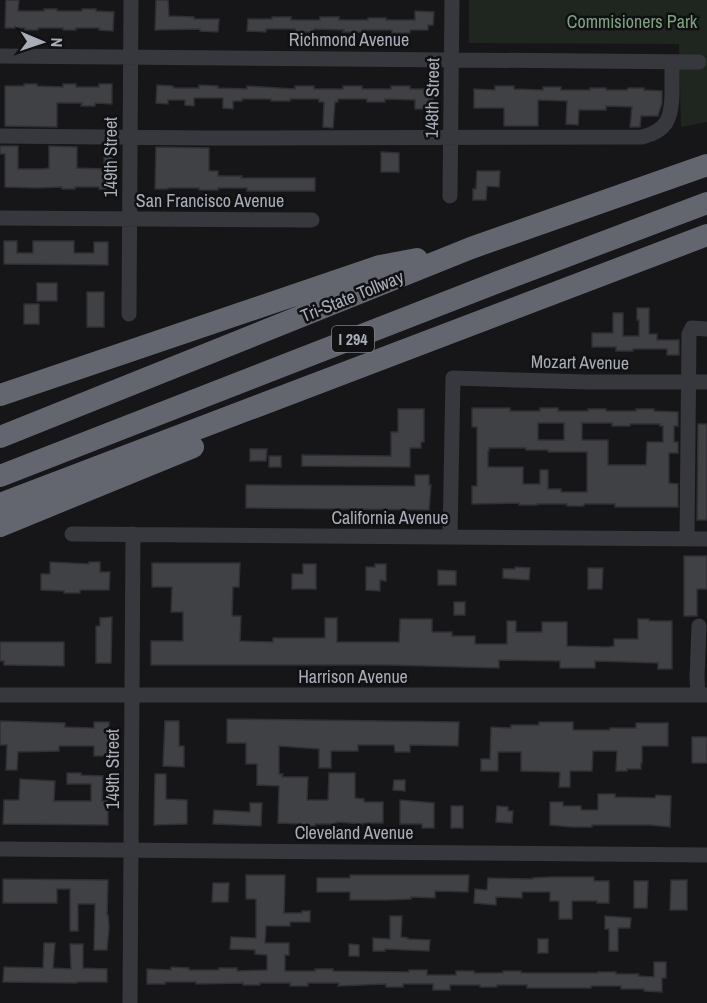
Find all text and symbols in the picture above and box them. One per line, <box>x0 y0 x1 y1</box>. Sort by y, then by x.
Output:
park label: Commisioners Park <box>567 9 698 34</box>
north arrow <box>12 12 72 72</box>
street label: Richmond Avenue <box>289 27 409 52</box>
text: N <box>46 37 68 48</box>
street label: 148th Street <box>419 58 445 138</box>
street label: 149th Street <box>98 117 123 197</box>
street label: San Francisco Avenue <box>136 188 284 213</box>
street label: Tri-State Tollway <box>297 264 408 328</box>
road number: I 294 <box>332 326 374 352</box>
street label: Mozart Avenue <box>531 349 629 375</box>
street label: California Avenue <box>331 505 449 530</box>
street label: Harrison Avenue <box>298 664 408 689</box>
street label: 149th Street <box>100 729 125 809</box>
street label: Cleveland Avenue <box>295 820 413 845</box>

